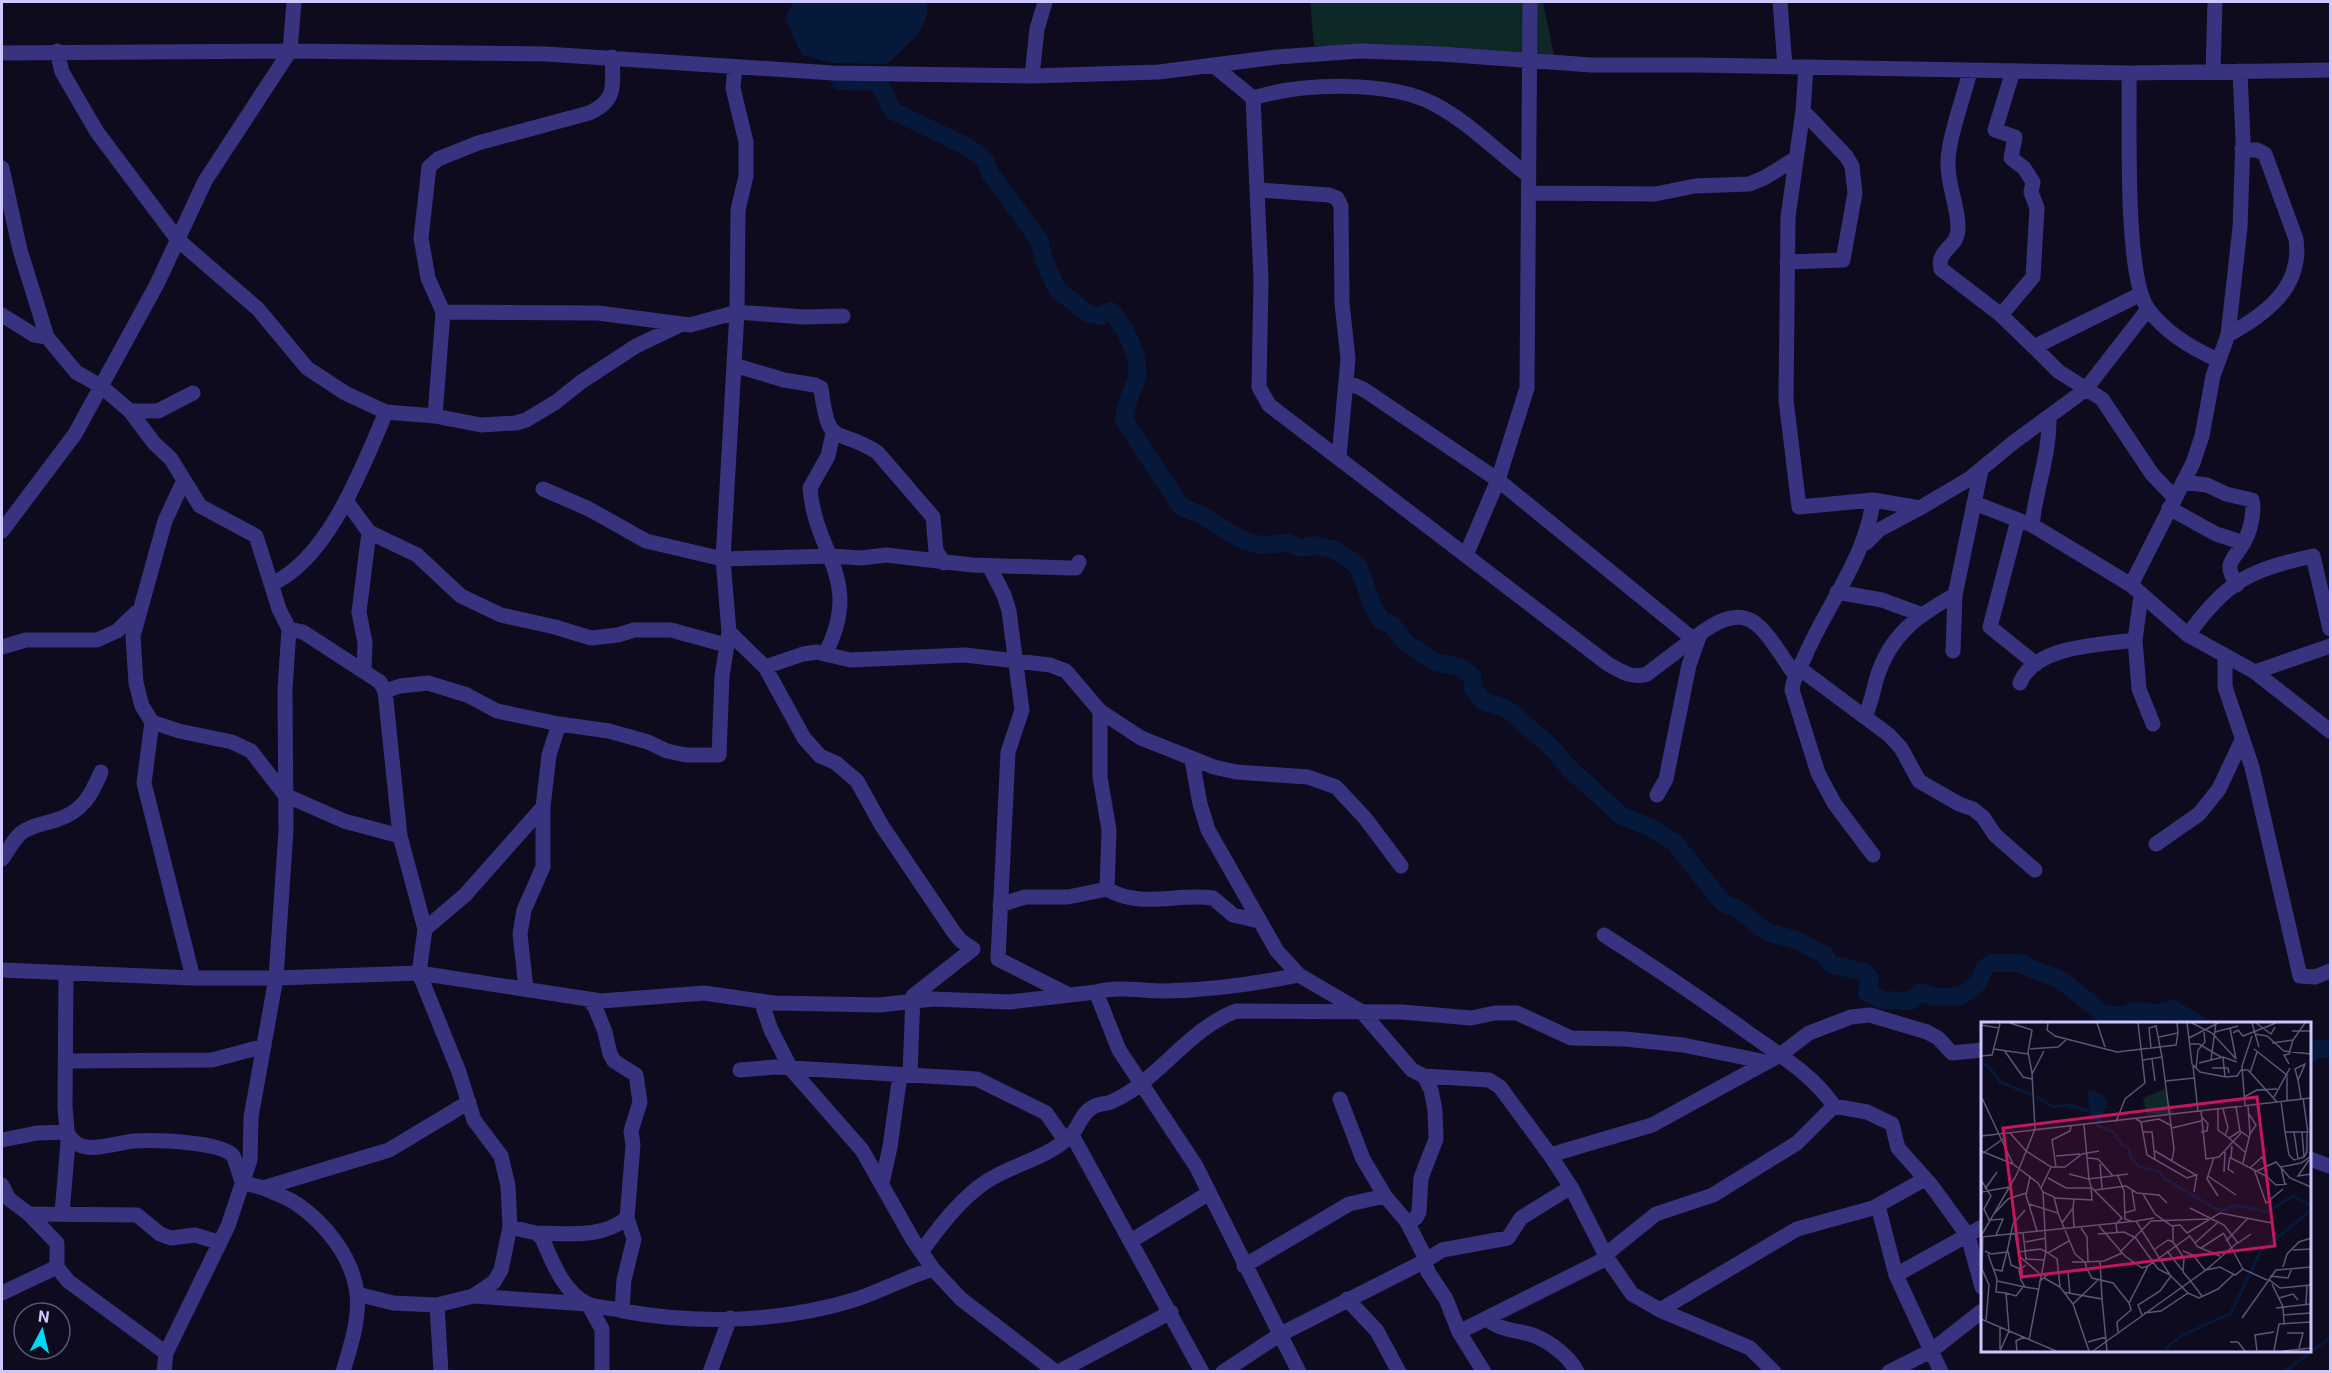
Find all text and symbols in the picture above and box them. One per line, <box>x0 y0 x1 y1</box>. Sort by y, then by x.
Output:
inset map <box>1981 1022 2311 1352</box>
north arrow <box>12 1301 72 1361</box>
text: N <box>37 1306 51 1327</box>

